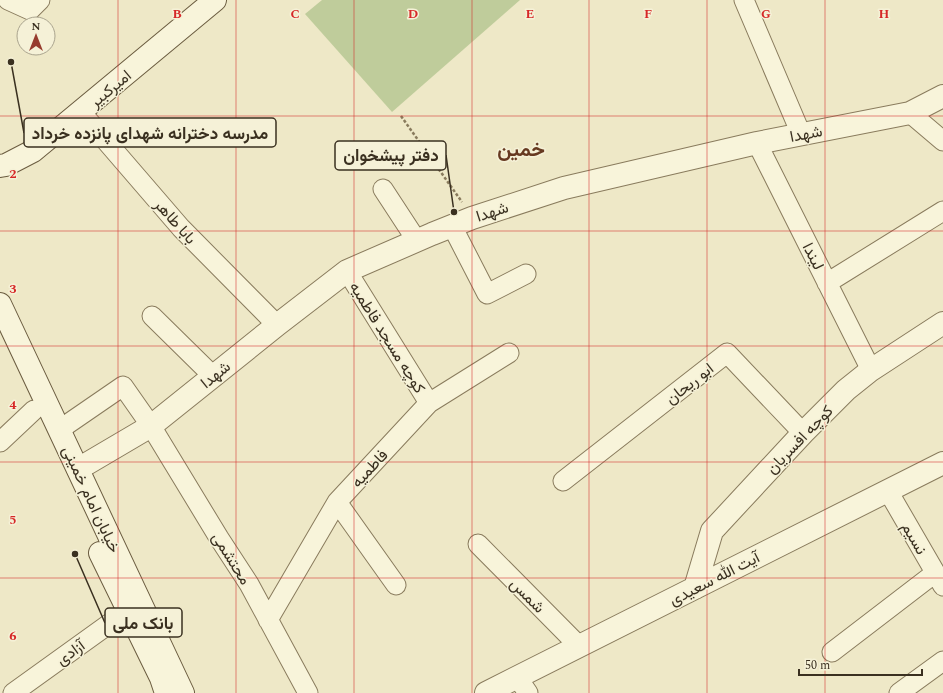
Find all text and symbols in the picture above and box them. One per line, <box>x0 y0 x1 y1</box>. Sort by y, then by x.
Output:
text: B <box>172 4 182 24</box>
text: C <box>290 4 300 24</box>
text: D <box>408 4 418 24</box>
text: E <box>526 4 535 24</box>
text: F <box>644 4 652 24</box>
text: G <box>761 4 771 24</box>
text: H <box>879 4 890 24</box>
north arrow <box>16 16 56 56</box>
text: N <box>32 18 41 35</box>
street label: امیرکبیر <box>84 64 137 114</box>
callout: مدرسه دخترانه شهدای پانزده خرداد <box>24 118 276 147</box>
street label: شهدا <box>788 119 825 149</box>
text: مدرسه دخترانه شهدای پانزده خرداد <box>32 121 268 147</box>
district label: خمین <box>497 135 545 165</box>
callout: دفتر پیشخوان <box>335 141 446 170</box>
text: دفتر پیشخوان <box>343 143 439 169</box>
text: 2 <box>9 164 17 184</box>
street label: بابا طاهر <box>148 193 202 250</box>
street label: شهدا <box>473 195 512 228</box>
street label: لیندا <box>796 239 830 274</box>
street label: کوچه مسجد فاطمیه <box>343 277 431 398</box>
text: 3 <box>9 279 17 299</box>
street label: شهدا <box>195 355 236 394</box>
street label: ابو ریحان <box>660 357 719 410</box>
text: 4 <box>9 395 17 415</box>
street label: کوچه افسریان <box>761 400 839 480</box>
street label: خیابان امام خمینی <box>56 442 127 557</box>
street label: فاطمیه <box>346 444 394 493</box>
text: 5 <box>9 510 17 530</box>
street label: نسیم <box>895 518 933 559</box>
street label: محتشمی <box>205 527 257 590</box>
street label: آیت الله سعیدی <box>665 545 765 612</box>
street label: شمس <box>504 573 550 619</box>
callout: بانک ملی <box>105 608 182 637</box>
text: بانک ملی <box>112 611 174 637</box>
text: 6 <box>9 626 17 646</box>
street label: آزادی <box>51 633 91 672</box>
scale bar <box>799 651 922 677</box>
text: 50 m <box>805 656 830 675</box>

